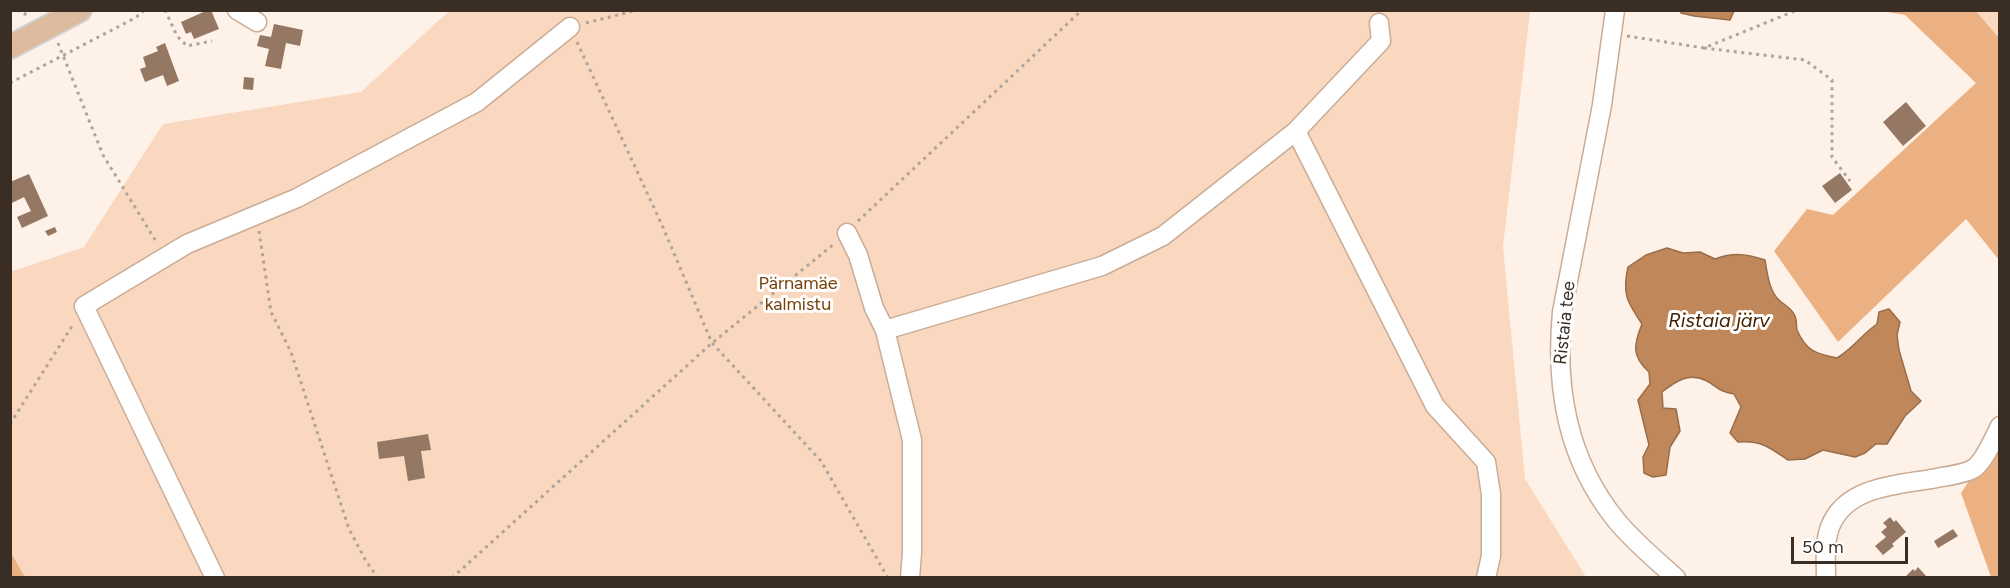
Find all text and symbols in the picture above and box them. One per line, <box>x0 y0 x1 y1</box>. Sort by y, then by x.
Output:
park label: Pärnamäe kalmistu <box>758 273 838 316</box>
street label: Ristaia tee <box>1550 280 1580 366</box>
water label: Ristaia järv <box>1668 309 1770 333</box>
scale bar <box>1794 525 1911 563</box>
text: 50 m <box>1802 536 1844 558</box>

